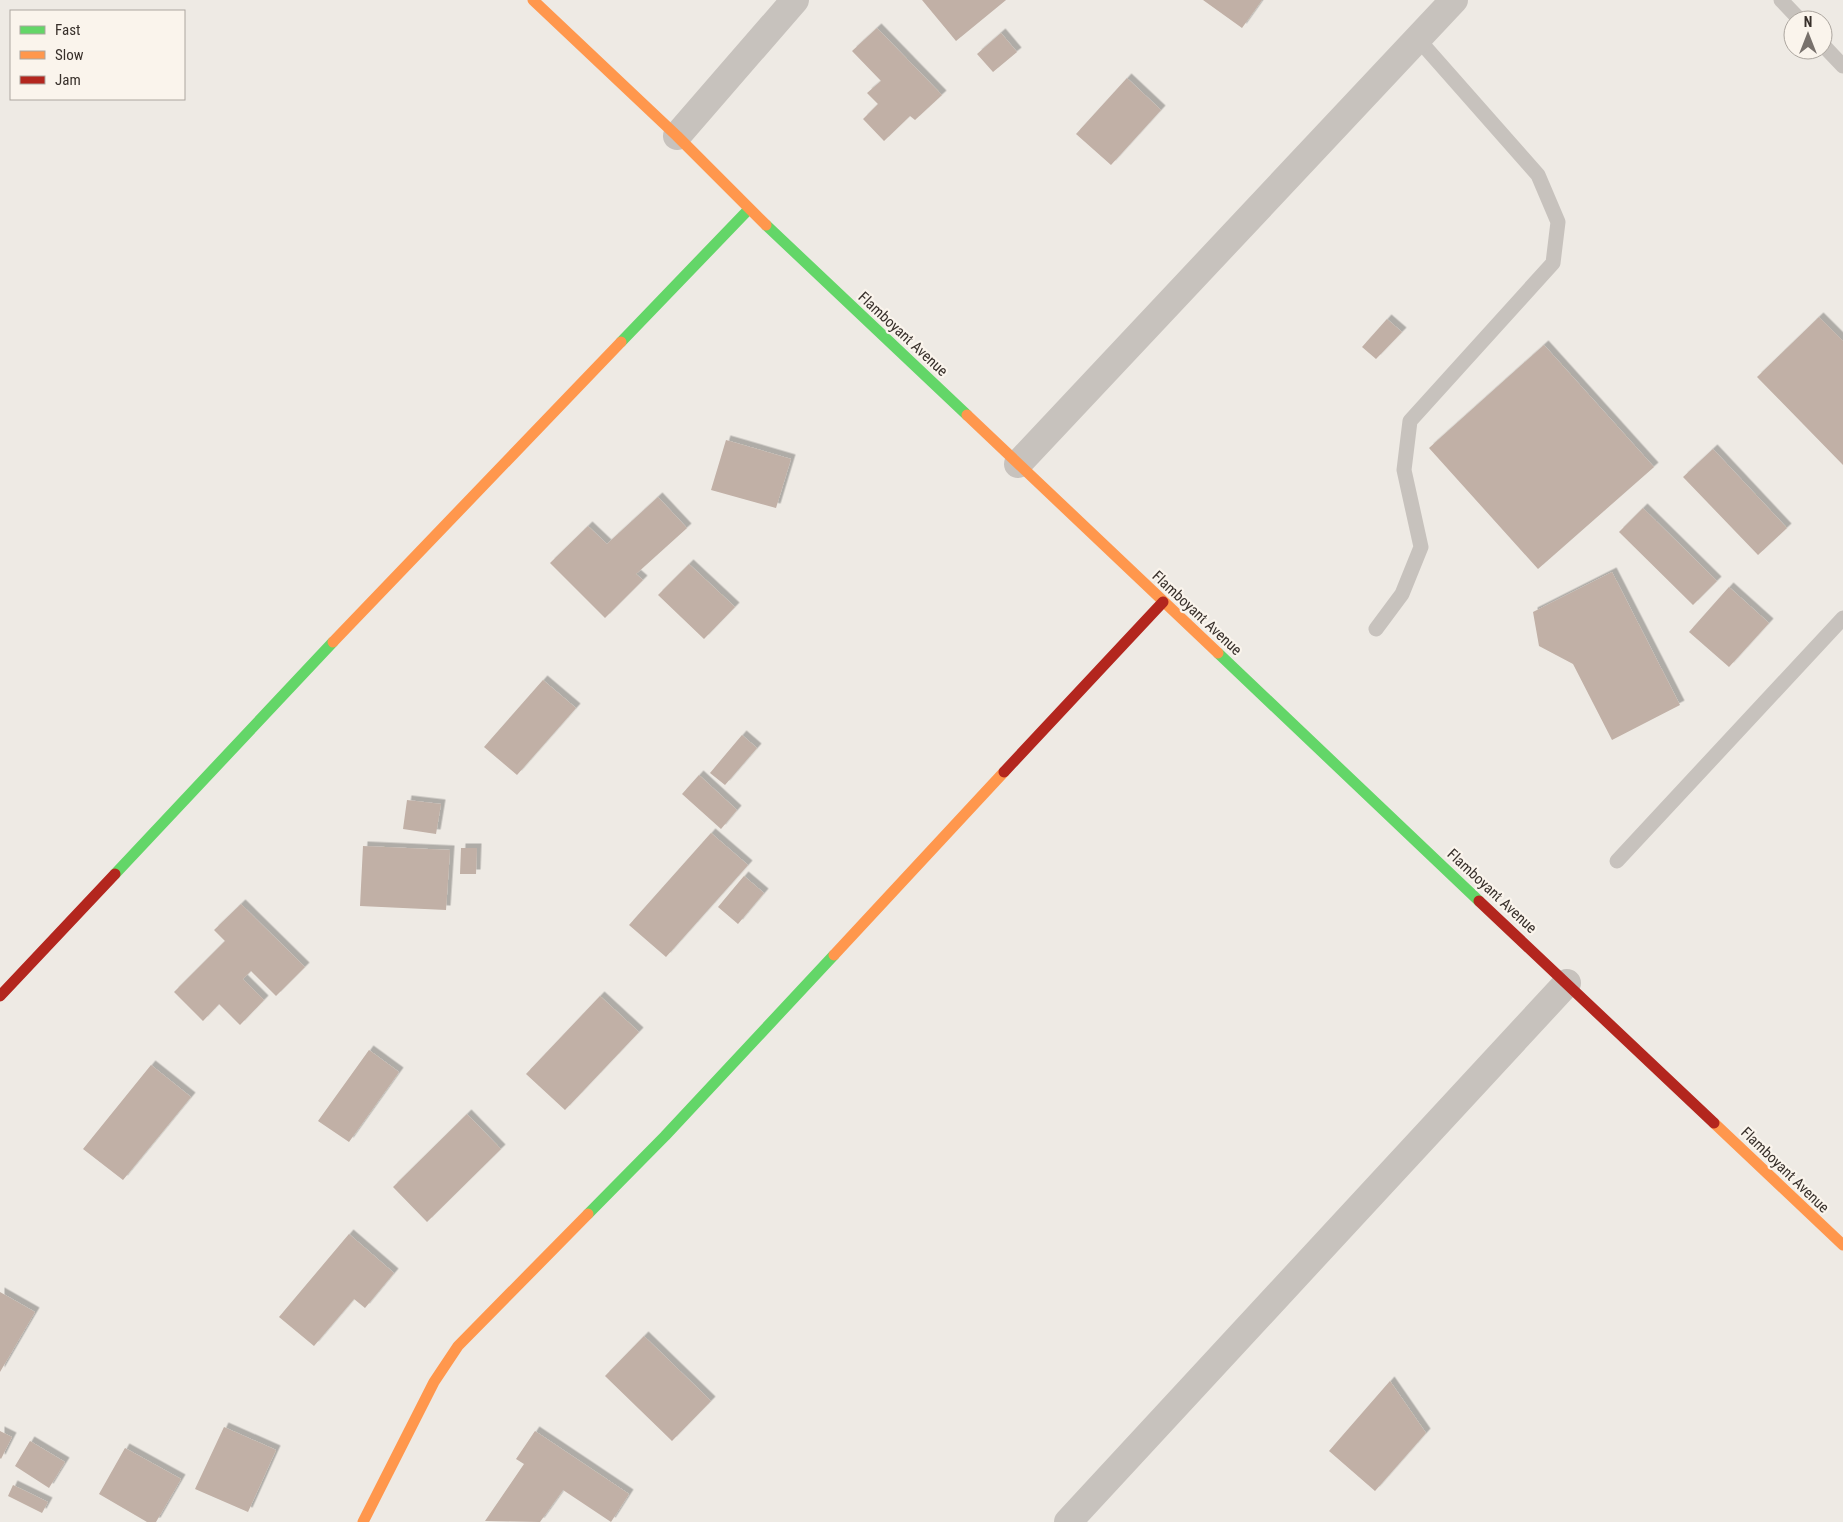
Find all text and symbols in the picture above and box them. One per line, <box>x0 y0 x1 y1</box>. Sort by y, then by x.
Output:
legend <box>10 10 185 100</box>
north arrow <box>1783 10 1833 60</box>
text: N <box>1804 14 1812 30</box>
text: Fast <box>55 21 80 39</box>
text: Slow <box>55 46 84 64</box>
text: Jam <box>55 71 81 89</box>
street label: Flamboyant Avenue <box>855 288 951 380</box>
street label: Flamboyant Avenue <box>1149 567 1245 659</box>
street label: Flamboyant Avenue <box>1444 845 1540 937</box>
street label: Flamboyant Avenue <box>1737 1123 1833 1217</box>

